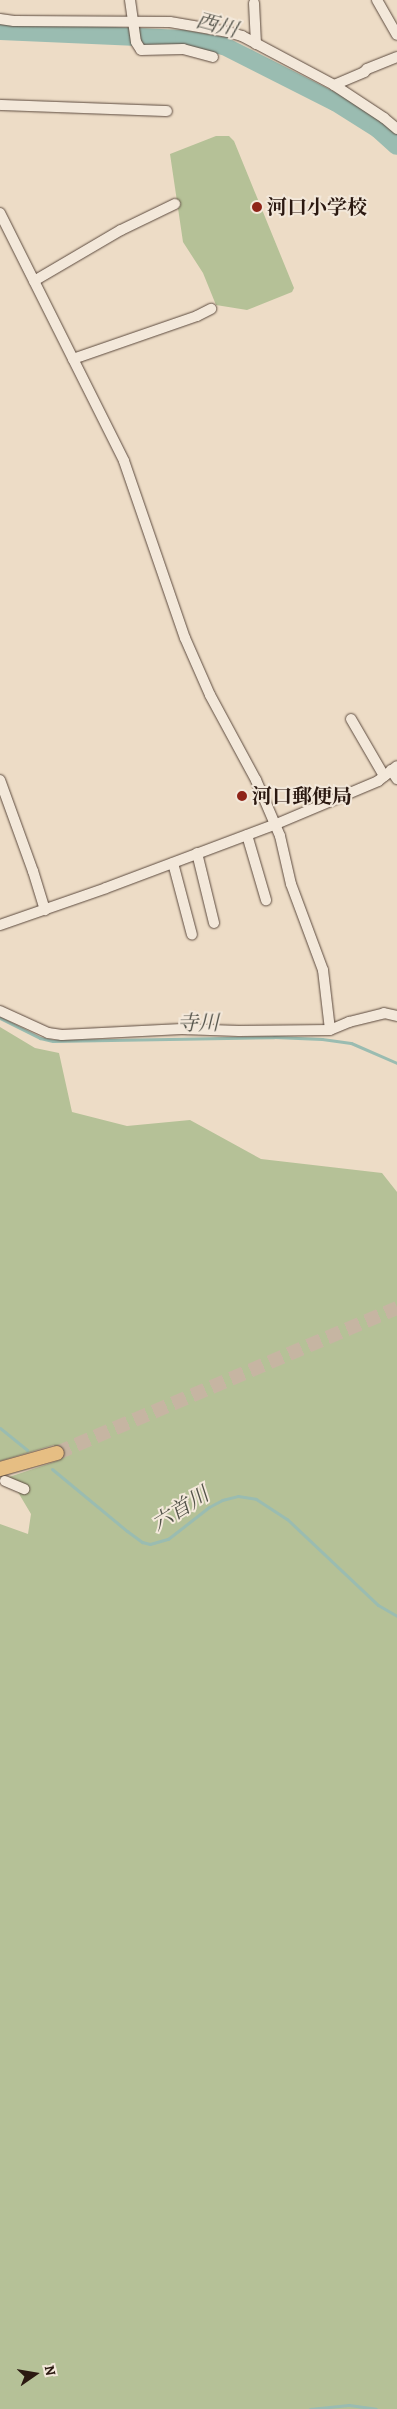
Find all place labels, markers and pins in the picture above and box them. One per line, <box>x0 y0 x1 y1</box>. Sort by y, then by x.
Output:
place label: 河口小学校 <box>267 195 367 219</box>
marker: 河口小学校 <box>251 201 263 213</box>
place label: 河口郵便局 <box>252 784 352 808</box>
marker: 河口郵便局 <box>236 790 248 802</box>

